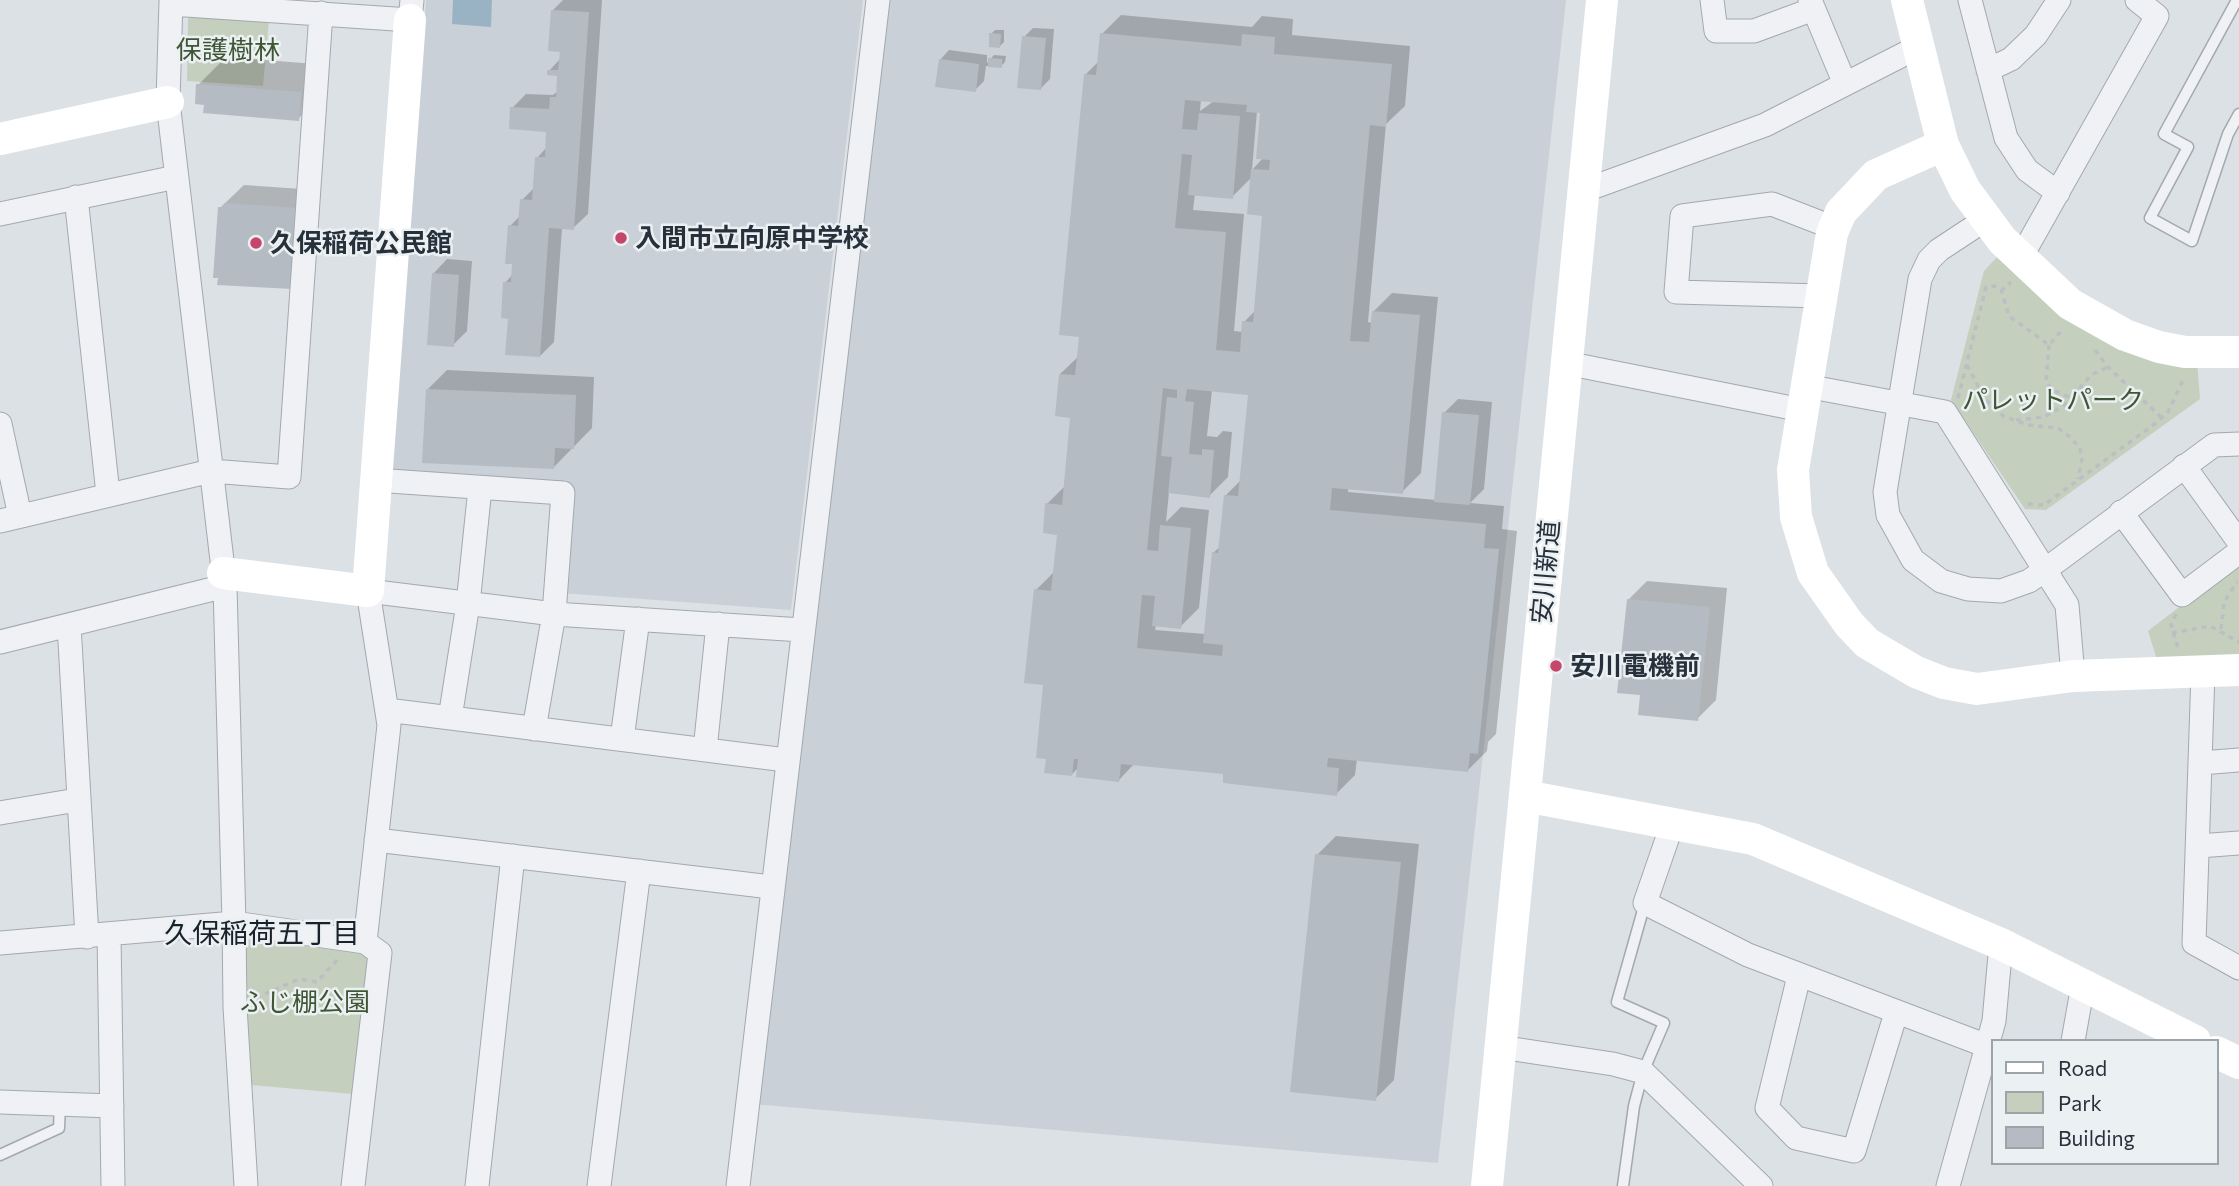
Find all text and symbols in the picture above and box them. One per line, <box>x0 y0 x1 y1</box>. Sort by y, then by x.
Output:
park label: 保護樹林 <box>176 34 280 66</box>
place label: 入間市立向原中学校 <box>635 222 869 254</box>
place label: 久保稲荷公民館 <box>270 227 452 259</box>
marker: 入間市立向原中学校 <box>613 230 629 246</box>
marker: 久保稲荷公民館 <box>248 235 264 251</box>
park label: パレットパーク <box>1962 384 2144 416</box>
street label: 安川新道 <box>1526 519 1566 625</box>
place label: 安川電機前 <box>1570 650 1700 682</box>
marker: 安川電機前 <box>1548 658 1564 674</box>
district label: 久保稲荷五丁目 <box>164 917 360 951</box>
park label: ふじ棚公園 <box>240 986 370 1018</box>
legend <box>1990 1039 2218 1165</box>
text: Road <box>2058 1055 2107 1080</box>
text: Park <box>2058 1090 2102 1115</box>
text: Building <box>2058 1125 2135 1150</box>

